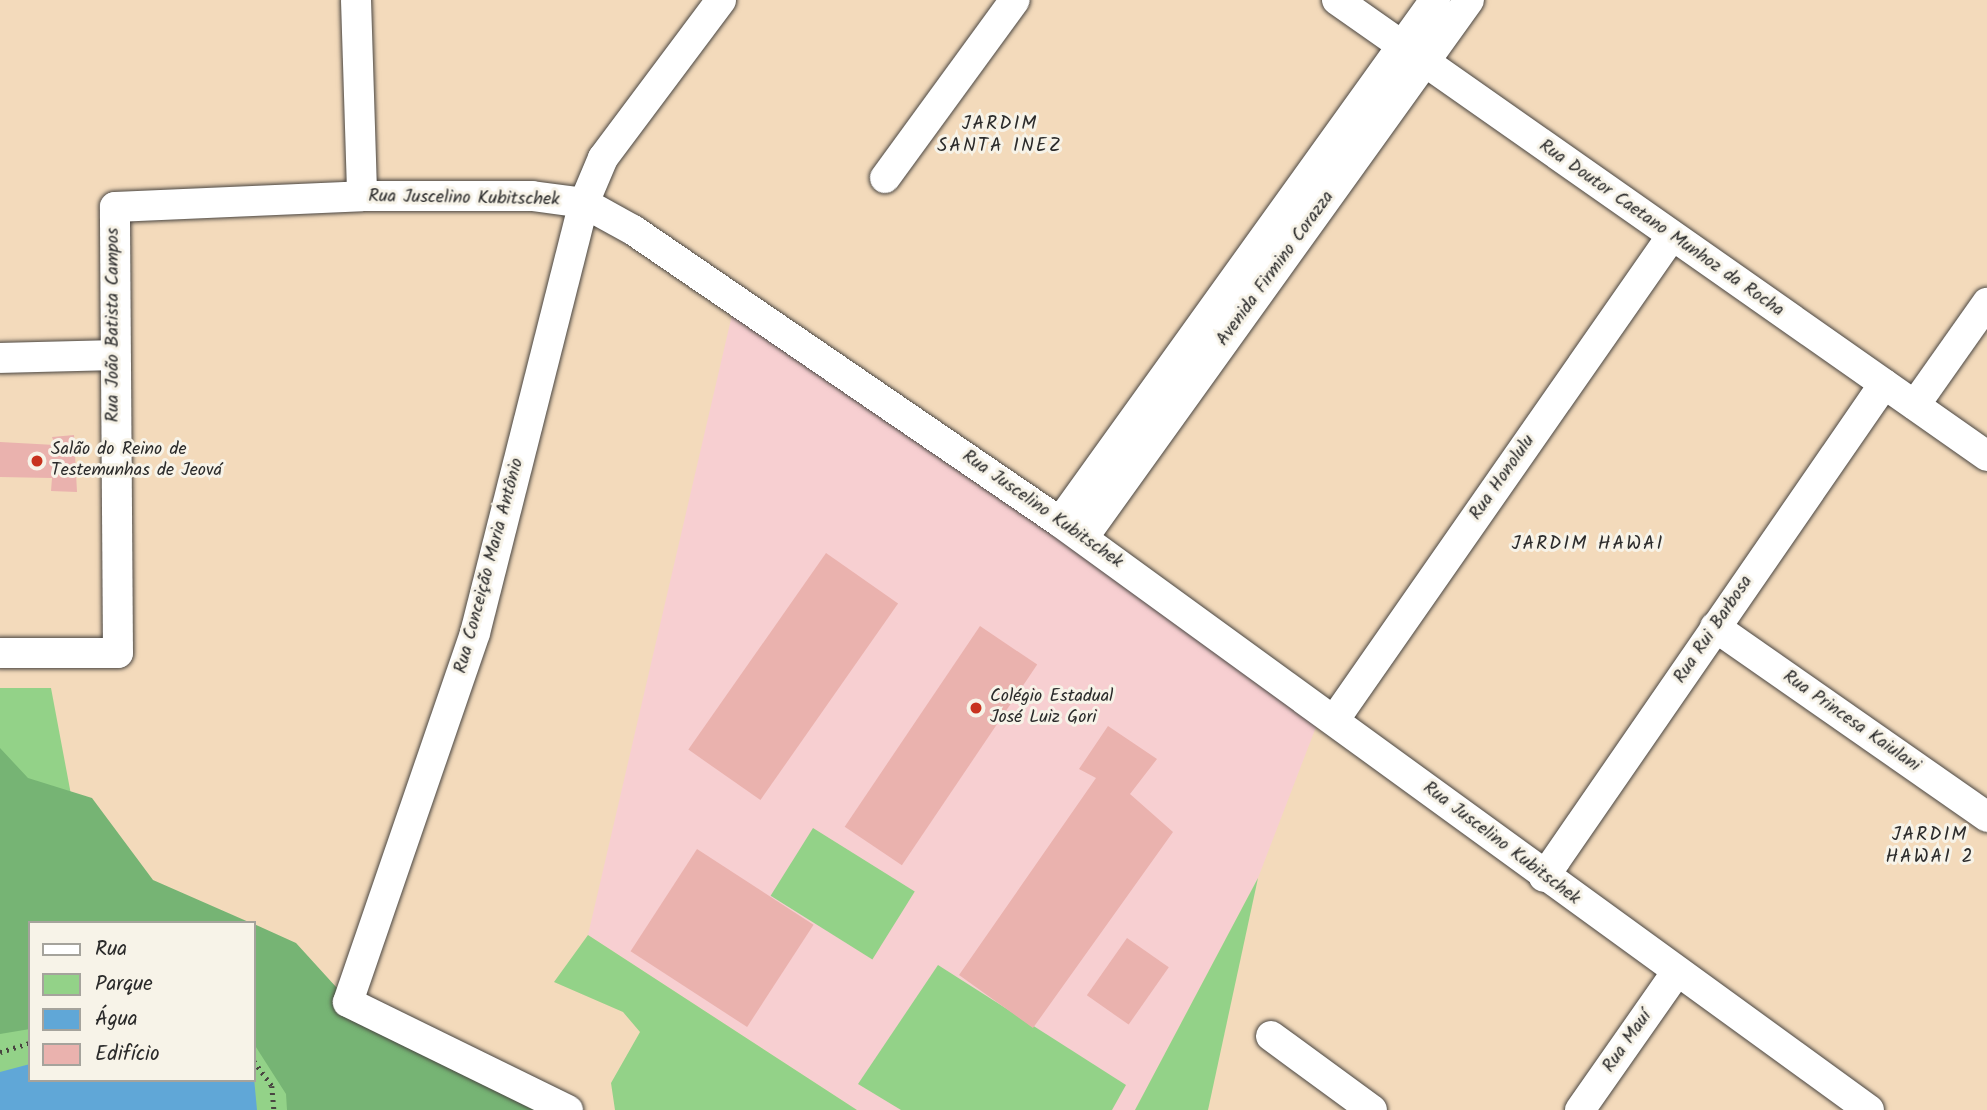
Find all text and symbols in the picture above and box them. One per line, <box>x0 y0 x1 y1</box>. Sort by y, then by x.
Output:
district label: JARDIM SANTA INEZ <box>939 114 1061 158</box>
street label: Rua Doutor Caetano Munhoz da Rocha <box>1534 136 1788 322</box>
street label: Rua Juscelino Kubitschek <box>368 187 560 211</box>
street label: Avenida Firmino Corazza <box>1213 187 1339 351</box>
street label: Rua João Batista Campos <box>103 228 125 422</box>
street label: Rua Honolulu <box>1466 431 1540 525</box>
place label: Salão do Reino de Testemunhas de Jeová <box>51 440 222 482</box>
street label: Rua Juscelino Kubitschek <box>957 446 1127 574</box>
marker: Salão do Reino de Testemunhas de Jeová <box>29 453 45 469</box>
street label: Rua Conceição Maria Antônio <box>451 456 529 676</box>
district label: JARDIM HAWAI <box>1513 534 1663 556</box>
street label: Rua Rui Barbosa <box>1670 572 1758 688</box>
street label: Rua Princesa Kaiulani <box>1778 667 1924 777</box>
place label: Colégio Estadual José Luiz Gori <box>990 687 1114 730</box>
marker: Colégio Estadual José Luiz Gori <box>968 700 984 716</box>
street label: Rua Juscelino Kubitschek <box>1418 778 1584 910</box>
district label: JARDIM HAWAI 2 <box>1886 825 1974 869</box>
legend <box>28 921 256 1082</box>
text: Rua <box>95 933 127 966</box>
text: Parque <box>95 968 153 1001</box>
text: Água <box>95 1003 138 1036</box>
street label: Rua Mauí <box>1599 1007 1657 1077</box>
text: Edifício <box>95 1038 160 1071</box>

